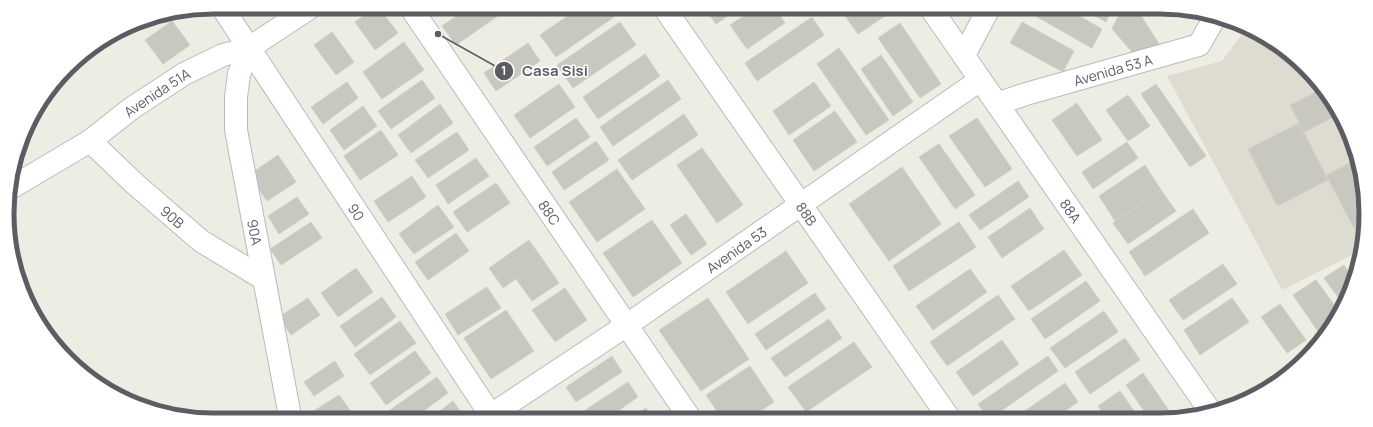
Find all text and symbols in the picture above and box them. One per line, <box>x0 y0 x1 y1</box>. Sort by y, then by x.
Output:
street label: Avenida 53 A <box>1071 49 1155 90</box>
callout: Casa Sisi <box>494 58 596 85</box>
text: Casa Sisi <box>522 60 588 81</box>
text: 1 <box>501 62 507 79</box>
street label: Avenida 51A <box>119 63 193 121</box>
street label: 88A <box>1056 195 1086 226</box>
street label: 88C <box>535 196 565 228</box>
street label: 88B <box>792 198 822 229</box>
street label: 90 <box>344 199 369 224</box>
street label: 90B <box>157 201 189 232</box>
street label: 90A <box>244 218 267 247</box>
street label: Avenida 53 <box>702 222 770 277</box>

